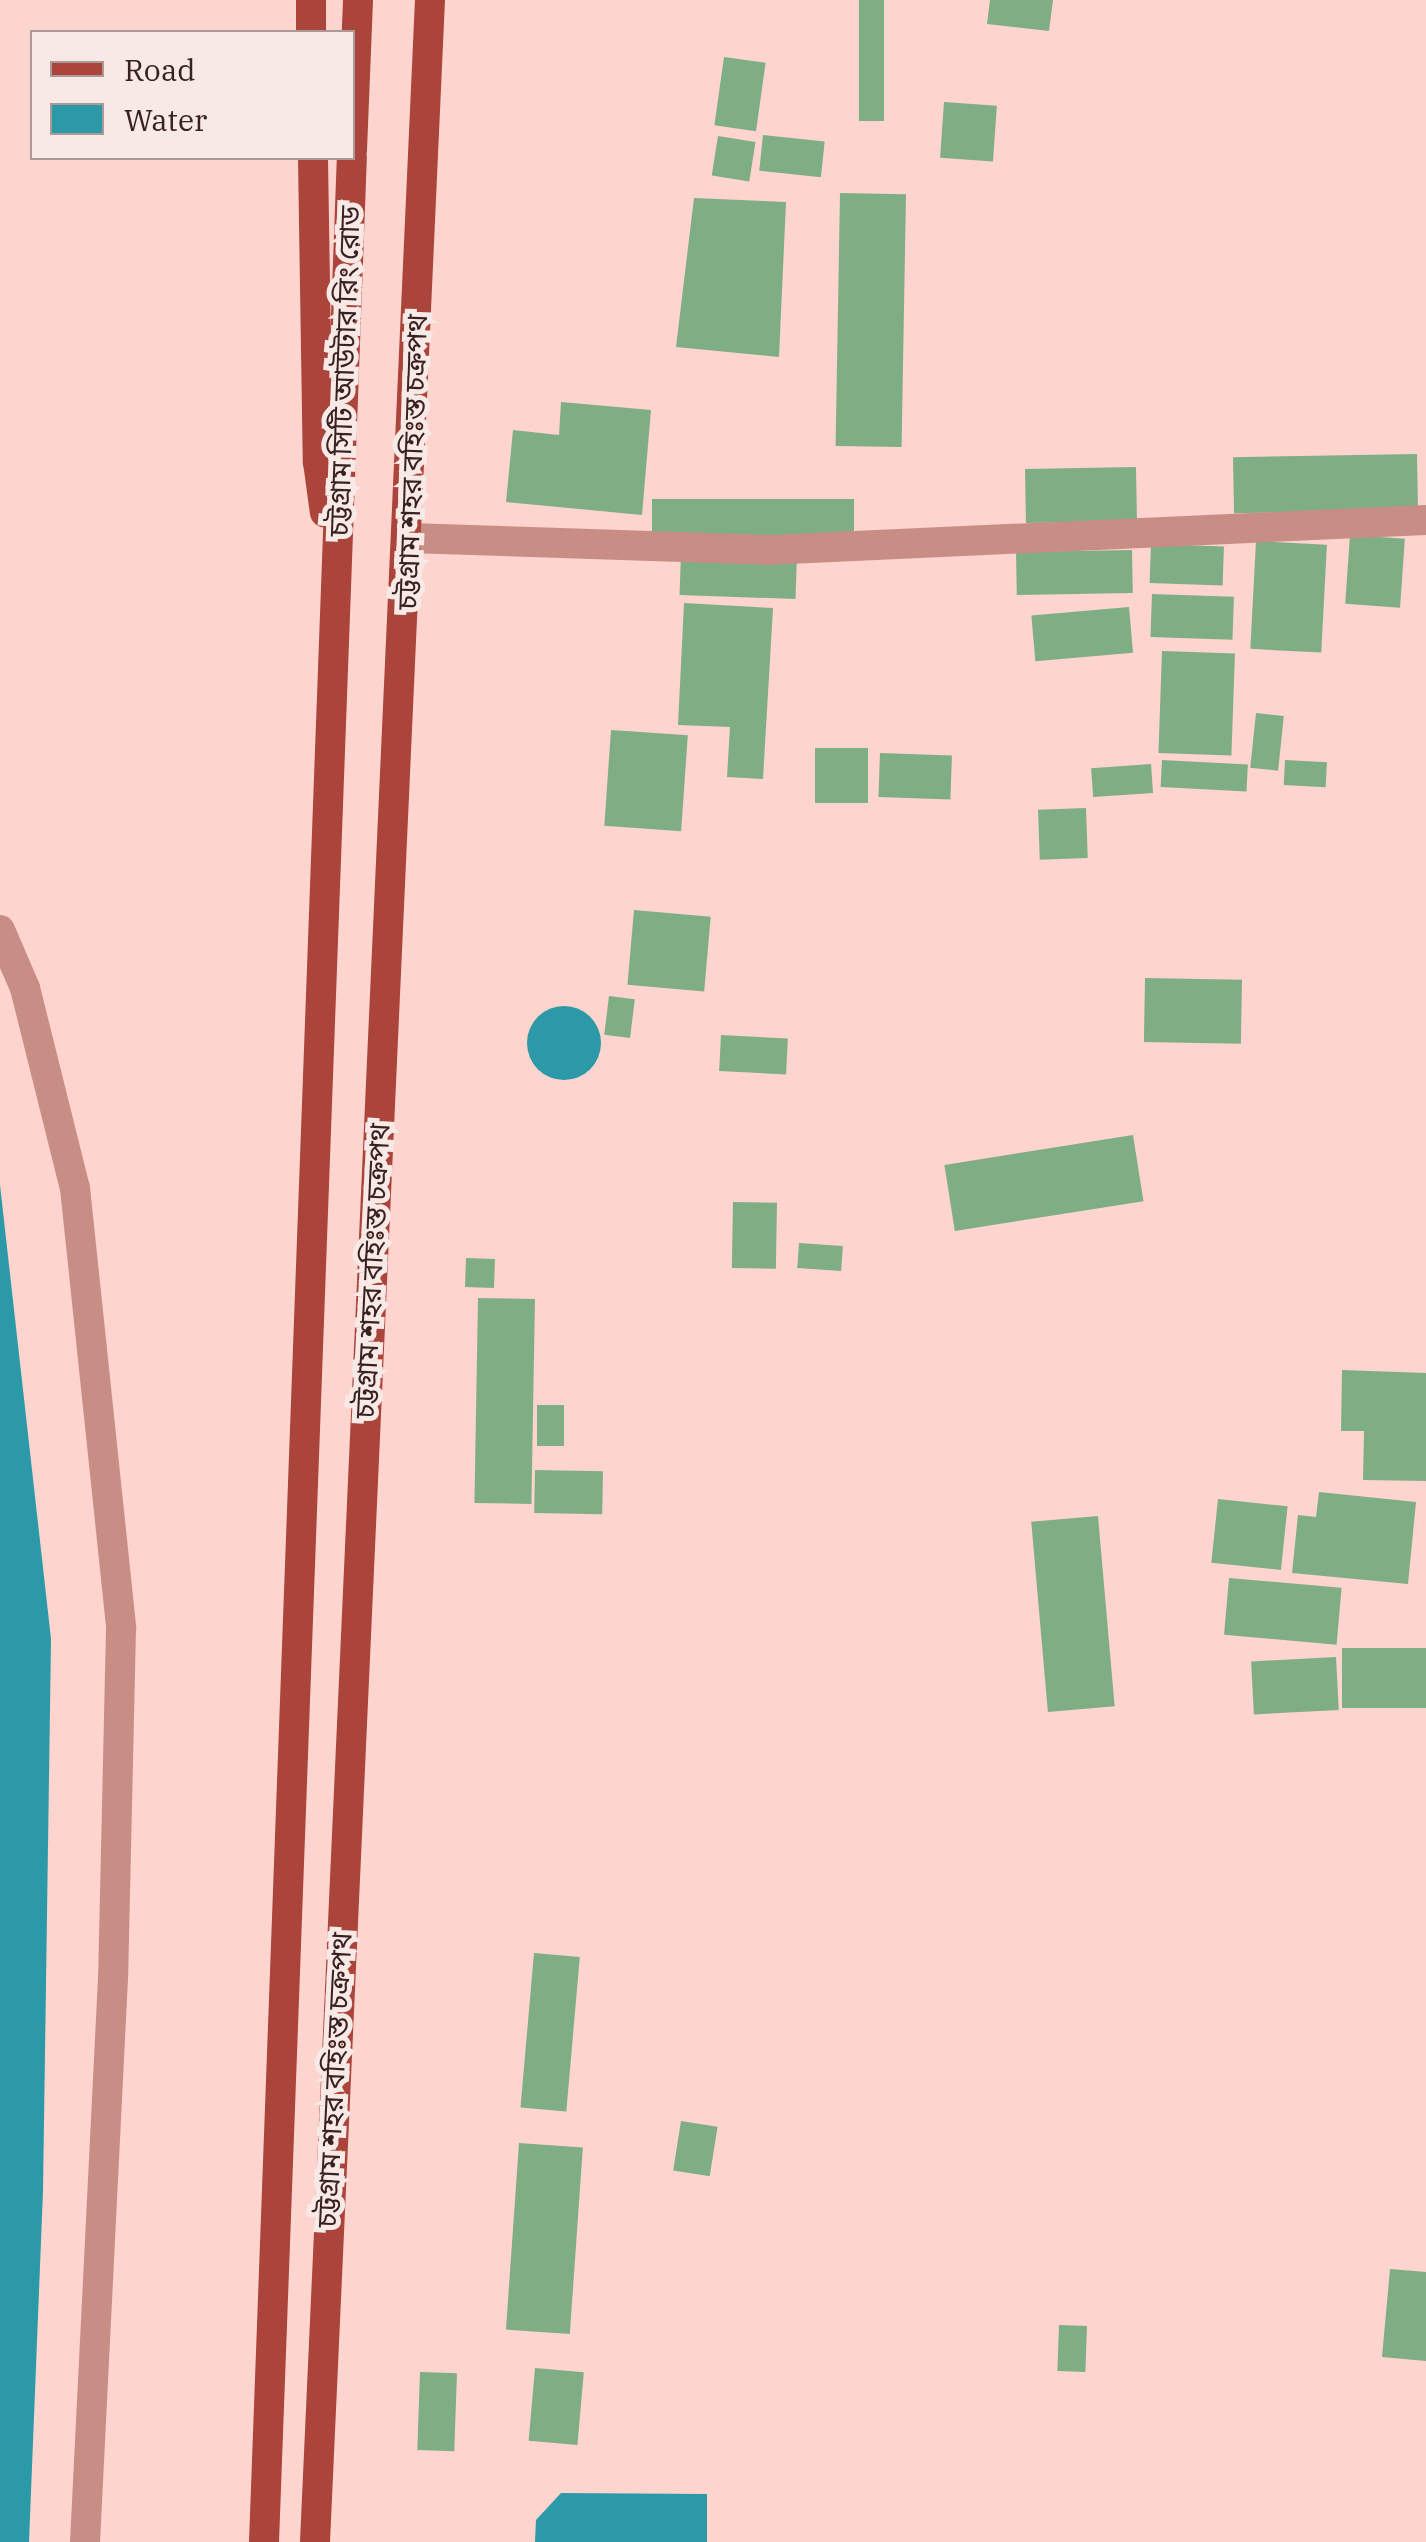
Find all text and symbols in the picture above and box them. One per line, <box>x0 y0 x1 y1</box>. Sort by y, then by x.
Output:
legend <box>30 30 355 160</box>
text: Road <box>124 50 196 89</box>
text: Water <box>124 100 207 139</box>
street label: চট্টগ্রাম সিটি আউটার রিং রোড <box>321 205 367 537</box>
street label: চট্টগ্রাম শহর বহিঃস্ত চক্রপথ <box>390 314 434 610</box>
street label: চট্টগ্রাম শহর বহিঃস্ত চক্রপথ <box>347 1123 397 1419</box>
street label: চট্টগ্রাম শহর বহিঃস্ত চক্রপথ <box>309 1932 359 2228</box>

